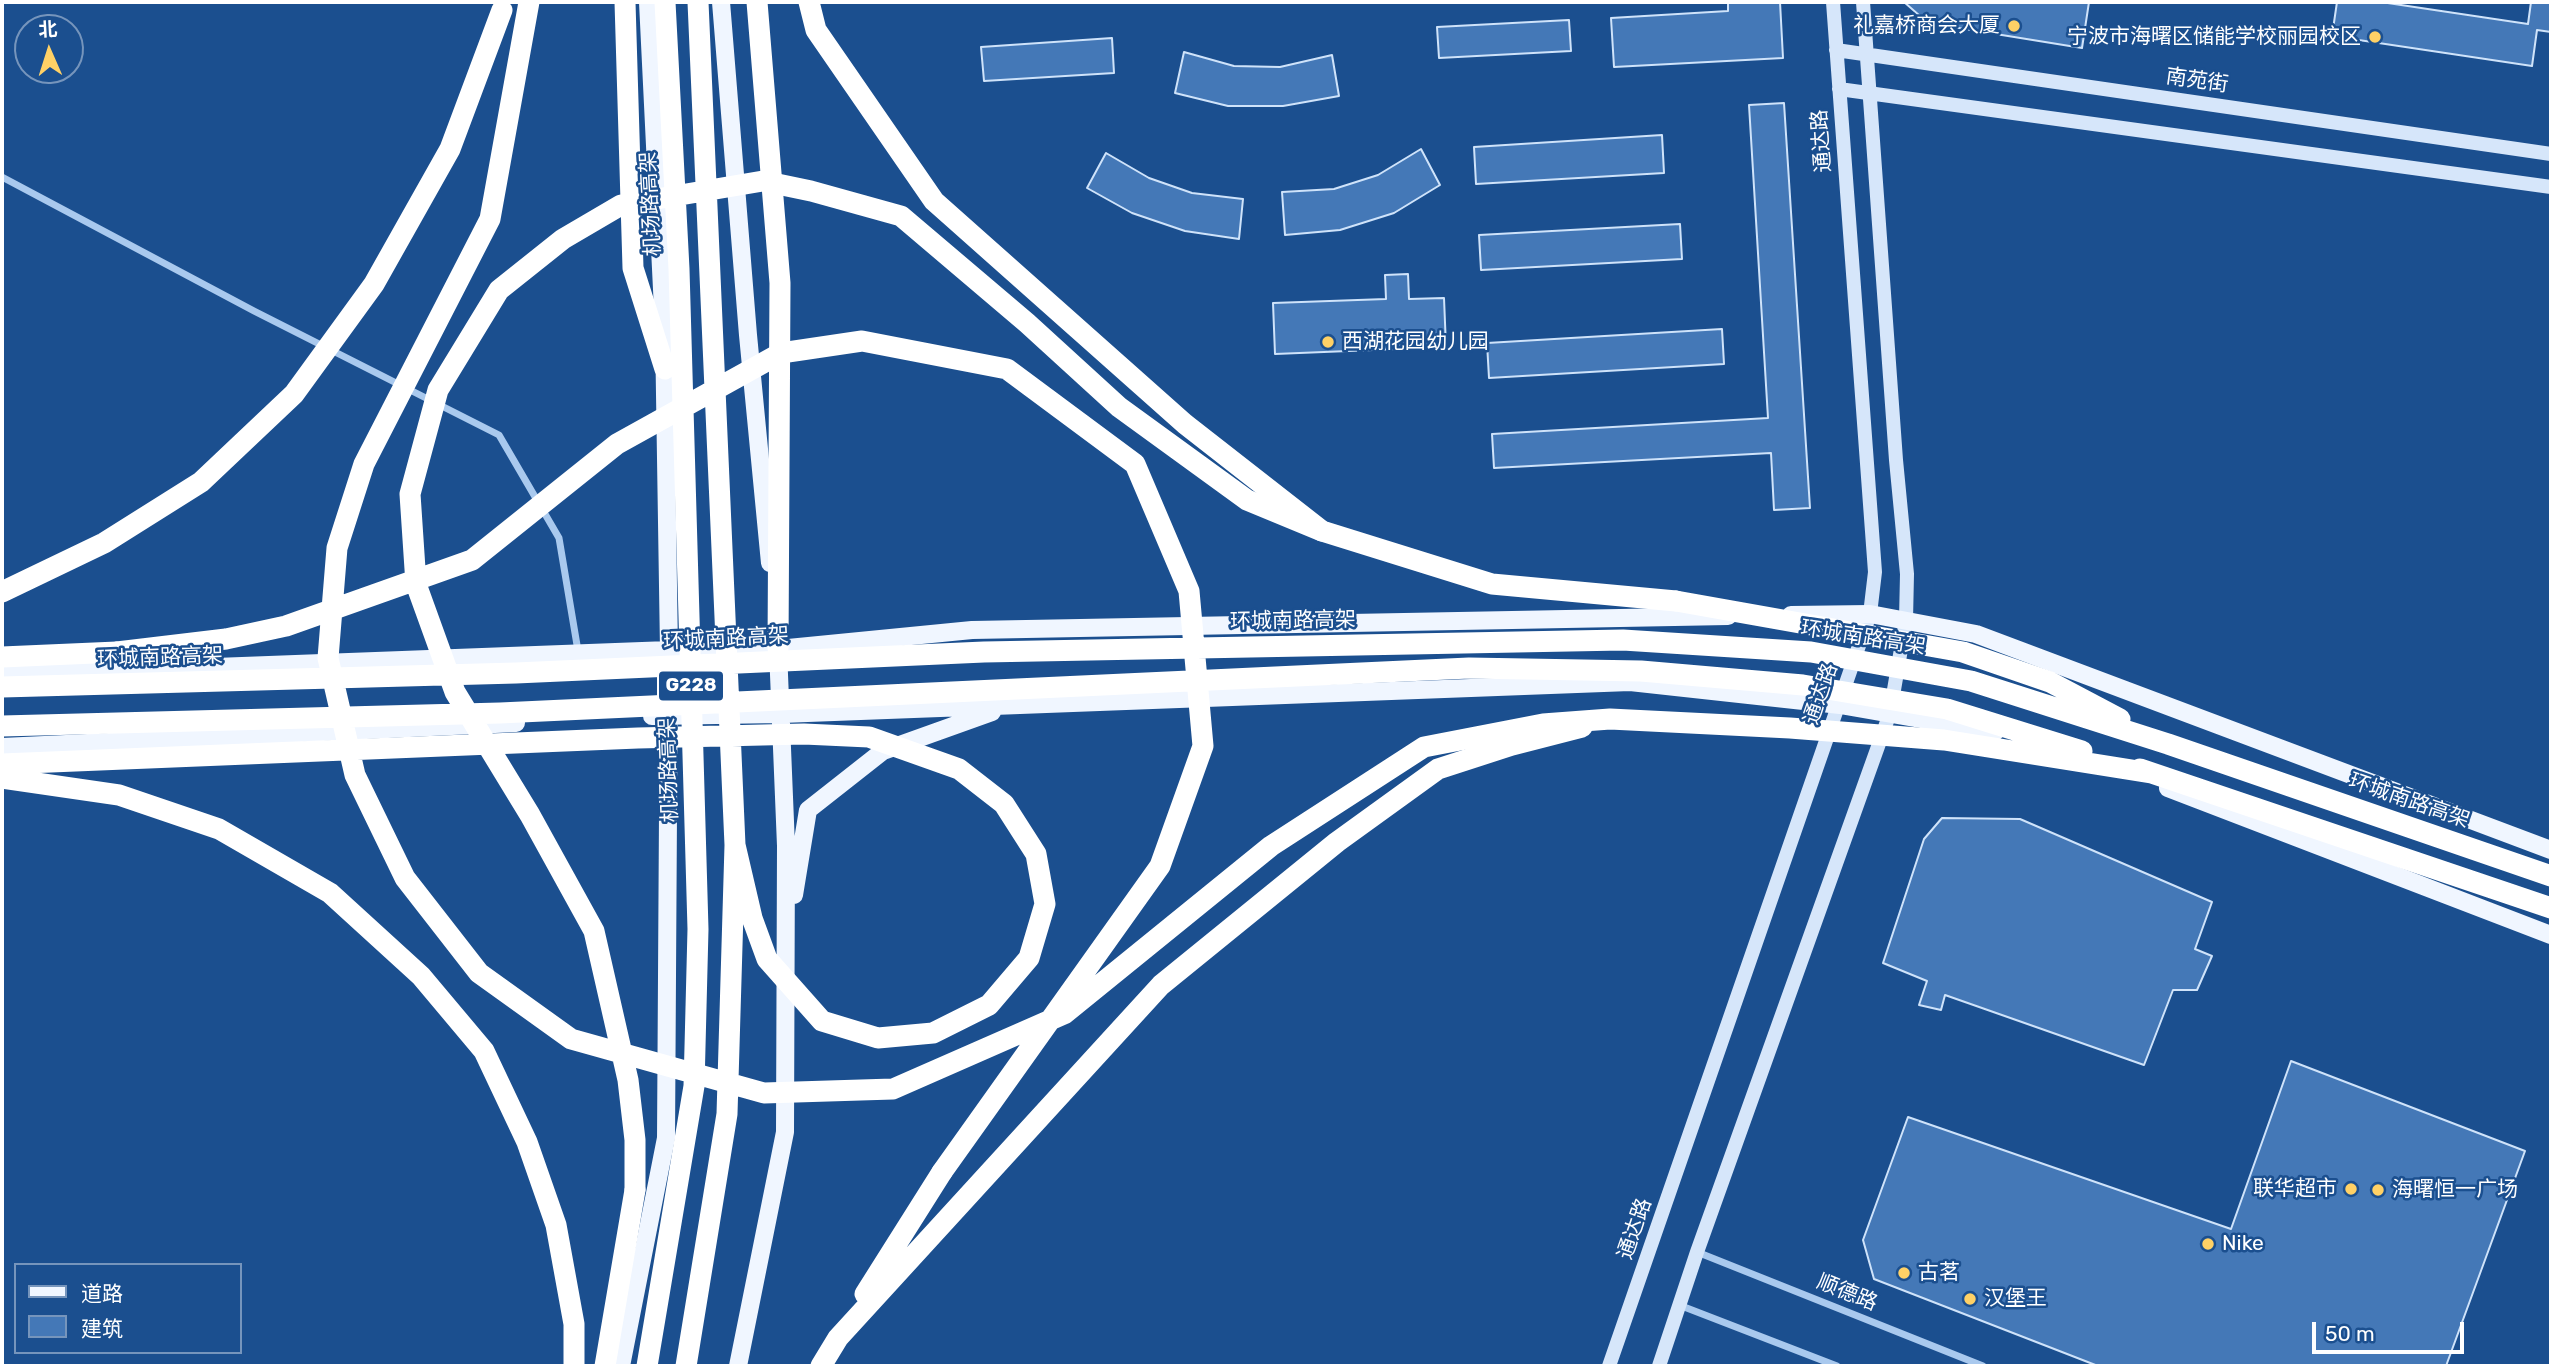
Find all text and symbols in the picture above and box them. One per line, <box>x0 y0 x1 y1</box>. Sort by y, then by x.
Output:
place label: 礼嘉桥商会大厦 <box>1853 13 2000 39</box>
north arrow <box>14 14 84 84</box>
text: 北 <box>38 18 58 42</box>
marker: 礼嘉桥商会大厦 <box>2006 18 2022 34</box>
place label: 宁波市海曙区储能学校丽园校区 <box>2067 24 2361 50</box>
marker: 宁波市海曙区储能学校丽园校区 <box>2367 29 2383 45</box>
street label: 南苑街 <box>2164 64 2230 98</box>
street label: 通达路 <box>1807 109 1837 173</box>
street label: 机场路高架 <box>636 151 666 257</box>
place label: 西湖花园幼儿园 <box>1342 329 1489 355</box>
marker: 西湖花园幼儿园 <box>1320 334 1336 350</box>
street label: 环城南路高架 <box>1230 607 1356 635</box>
street label: 环城南路高架 <box>1799 616 1927 660</box>
street label: 环城南路高架 <box>662 623 790 655</box>
street label: 环城南路高架 <box>97 643 223 673</box>
street label: 通达路 <box>1799 660 1843 728</box>
road number: G228 <box>658 670 724 702</box>
street label: 机场路高架 <box>655 717 683 823</box>
street label: 环城南路高架 <box>2345 769 2473 833</box>
place label: 联华超市 <box>2253 1176 2337 1202</box>
place label: 海曙恒一广场 <box>2392 1177 2518 1203</box>
marker: 联华超市 <box>2343 1181 2359 1197</box>
marker: 海曙恒一广场 <box>2370 1182 2386 1198</box>
street label: 通达路 <box>1613 1195 1657 1263</box>
place label: Nike <box>2222 1231 2264 1257</box>
marker: Nike <box>2200 1236 2216 1252</box>
place label: 古茗 <box>1918 1260 1960 1286</box>
legend <box>14 1263 242 1354</box>
marker: 古茗 <box>1896 1265 1912 1281</box>
street label: 顺德路 <box>1813 1270 1881 1316</box>
text: 道路 <box>81 1281 123 1306</box>
place label: 汉堡王 <box>1984 1286 2047 1312</box>
marker: 汉堡王 <box>1962 1291 1978 1307</box>
scale bar <box>2315 1308 2467 1352</box>
text: 建筑 <box>81 1316 123 1341</box>
text: 50 m <box>2325 1321 2375 1346</box>

